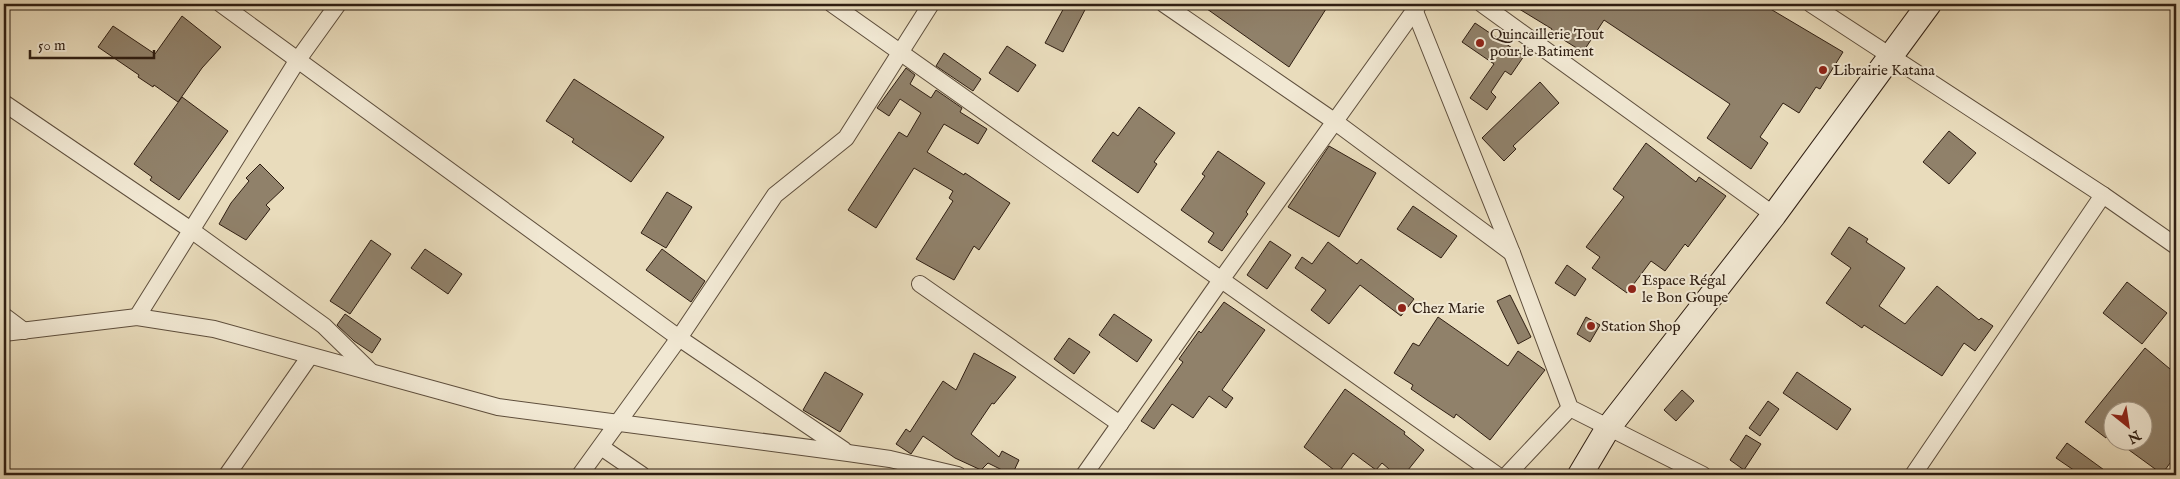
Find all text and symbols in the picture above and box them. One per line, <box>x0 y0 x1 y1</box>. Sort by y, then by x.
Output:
place label: Quincaillerie Tout pour le Batiment <box>1490 25 1604 61</box>
scale bar <box>30 28 154 60</box>
text: 50 m <box>38 36 66 55</box>
marker: Quincaillerie Tout pour le Batiment <box>1474 37 1486 49</box>
place label: Librairie Katana <box>1833 61 1935 80</box>
marker: Librairie Katana <box>1817 64 1829 76</box>
place label: Espace Régal le Bon Goupe <box>1642 271 1728 307</box>
marker: Espace Régal le Bon Goupe <box>1626 283 1638 295</box>
place label: Chez Marie <box>1412 299 1485 318</box>
marker: Chez Marie <box>1396 302 1408 314</box>
place label: Station Shop <box>1601 317 1681 336</box>
marker: Station Shop <box>1585 320 1597 332</box>
north arrow <box>2102 402 2152 452</box>
text: N <box>2124 425 2145 447</box>

